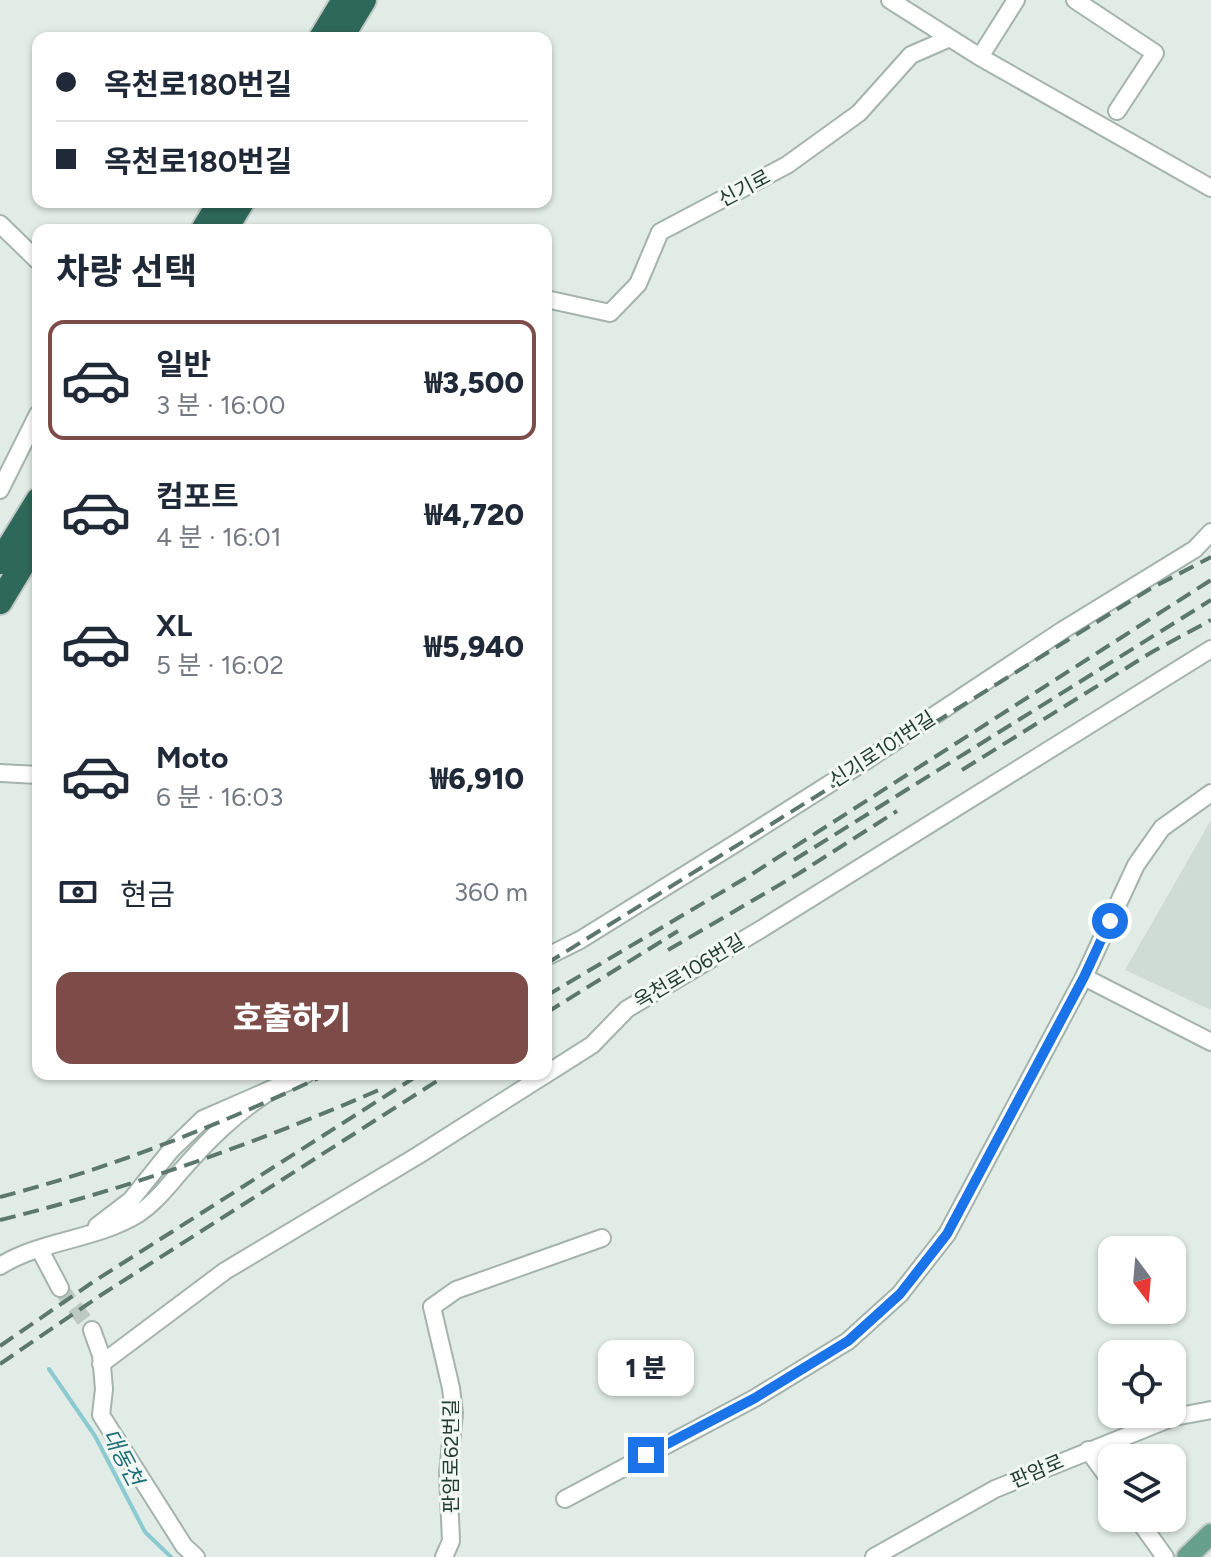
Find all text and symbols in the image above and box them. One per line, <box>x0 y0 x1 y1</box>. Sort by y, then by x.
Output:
text: 옥천로180번길 <box>104 66 292 103</box>
text: 옥천로180번길 <box>104 143 292 180</box>
street label: 신기로 <box>714 164 774 212</box>
text: 차량 선택 <box>56 250 197 293</box>
icon: car <box>60 344 132 416</box>
text: 일반 <box>156 346 211 383</box>
text: ₩3,500 <box>424 364 524 401</box>
text: 3 분 · 16:00 <box>156 389 285 421</box>
icon: car <box>60 476 132 548</box>
text: 컴포트 <box>156 478 239 515</box>
text: ₩4,720 <box>425 496 524 533</box>
text: 4 분 · 16:01 <box>156 521 281 553</box>
text: XL <box>156 607 192 644</box>
icon: car <box>60 608 132 680</box>
text: ₩5,940 <box>424 628 524 665</box>
text: 5 분 · 16:02 <box>156 649 284 681</box>
street label: 신기로101번길 <box>825 706 939 792</box>
text: Moto <box>156 739 228 776</box>
icon: car <box>60 740 132 812</box>
text: ₩6,910 <box>430 760 524 797</box>
text: 6 분 · 16:03 <box>156 781 283 813</box>
icon: cash <box>56 870 100 914</box>
text: 현금 <box>120 876 175 913</box>
text: 360 m <box>454 876 528 908</box>
route start <box>1092 903 1128 939</box>
street label: 옥천로106번길 <box>630 929 748 1013</box>
button: 호출하기 <box>56 972 528 1064</box>
north arrow <box>1098 1236 1186 1324</box>
map controls <box>1098 1236 1186 1532</box>
callout: 1 분 <box>598 1339 694 1395</box>
button: locate <box>1098 1340 1186 1428</box>
text: 1 분 <box>625 1352 667 1384</box>
street label: 판암로62번길 <box>439 1399 463 1513</box>
water label: 대동천 <box>96 1424 150 1493</box>
route end <box>628 1437 664 1473</box>
button: layers <box>1098 1444 1186 1532</box>
street label: 판암로 <box>1007 1449 1067 1493</box>

